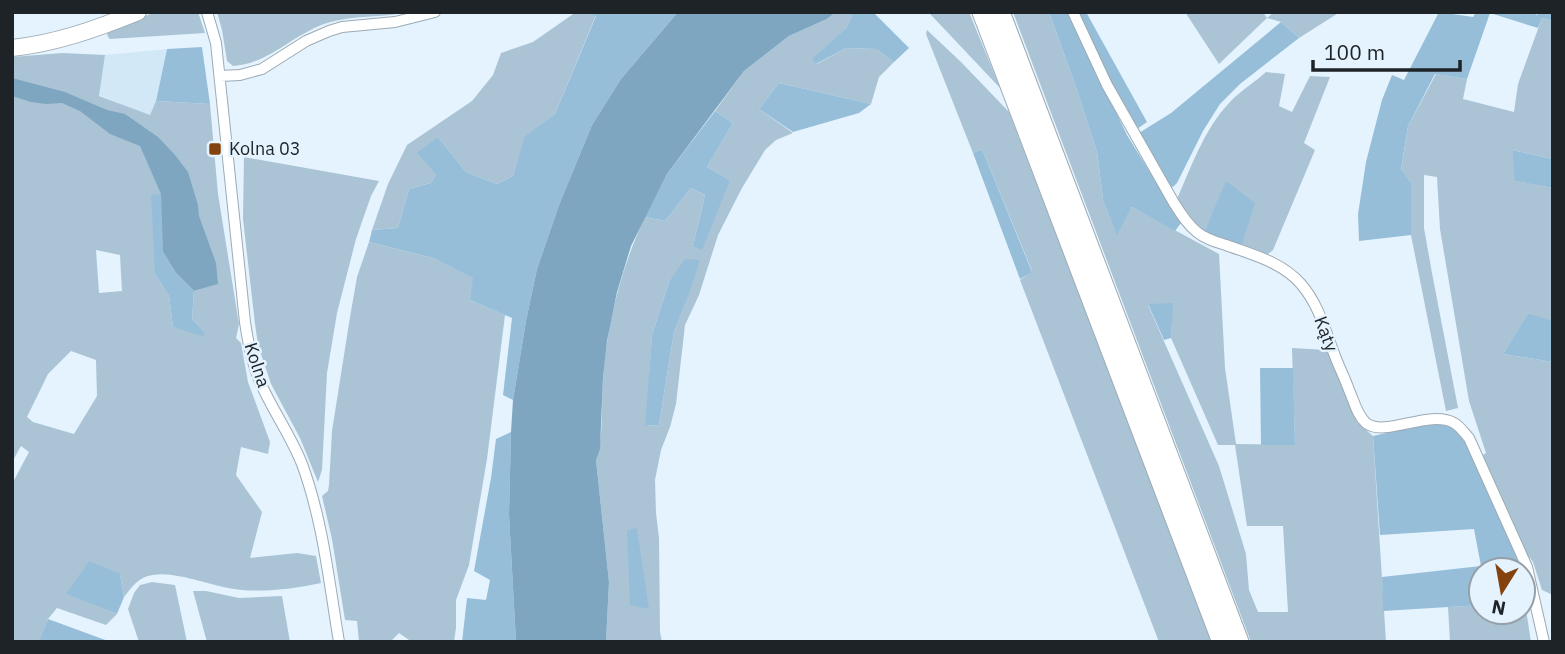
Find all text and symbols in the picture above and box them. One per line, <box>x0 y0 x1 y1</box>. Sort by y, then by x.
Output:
scale bar <box>1313 28 1460 72</box>
text: 100 m <box>1324 38 1385 66</box>
place label: Kolna 03 <box>229 137 301 160</box>
marker: Kolna 03 <box>207 141 223 157</box>
street label: Kąty <box>1309 313 1344 355</box>
street label: Kolna <box>239 340 276 391</box>
north arrow <box>1467 556 1537 626</box>
text: N <box>1490 595 1508 621</box>

